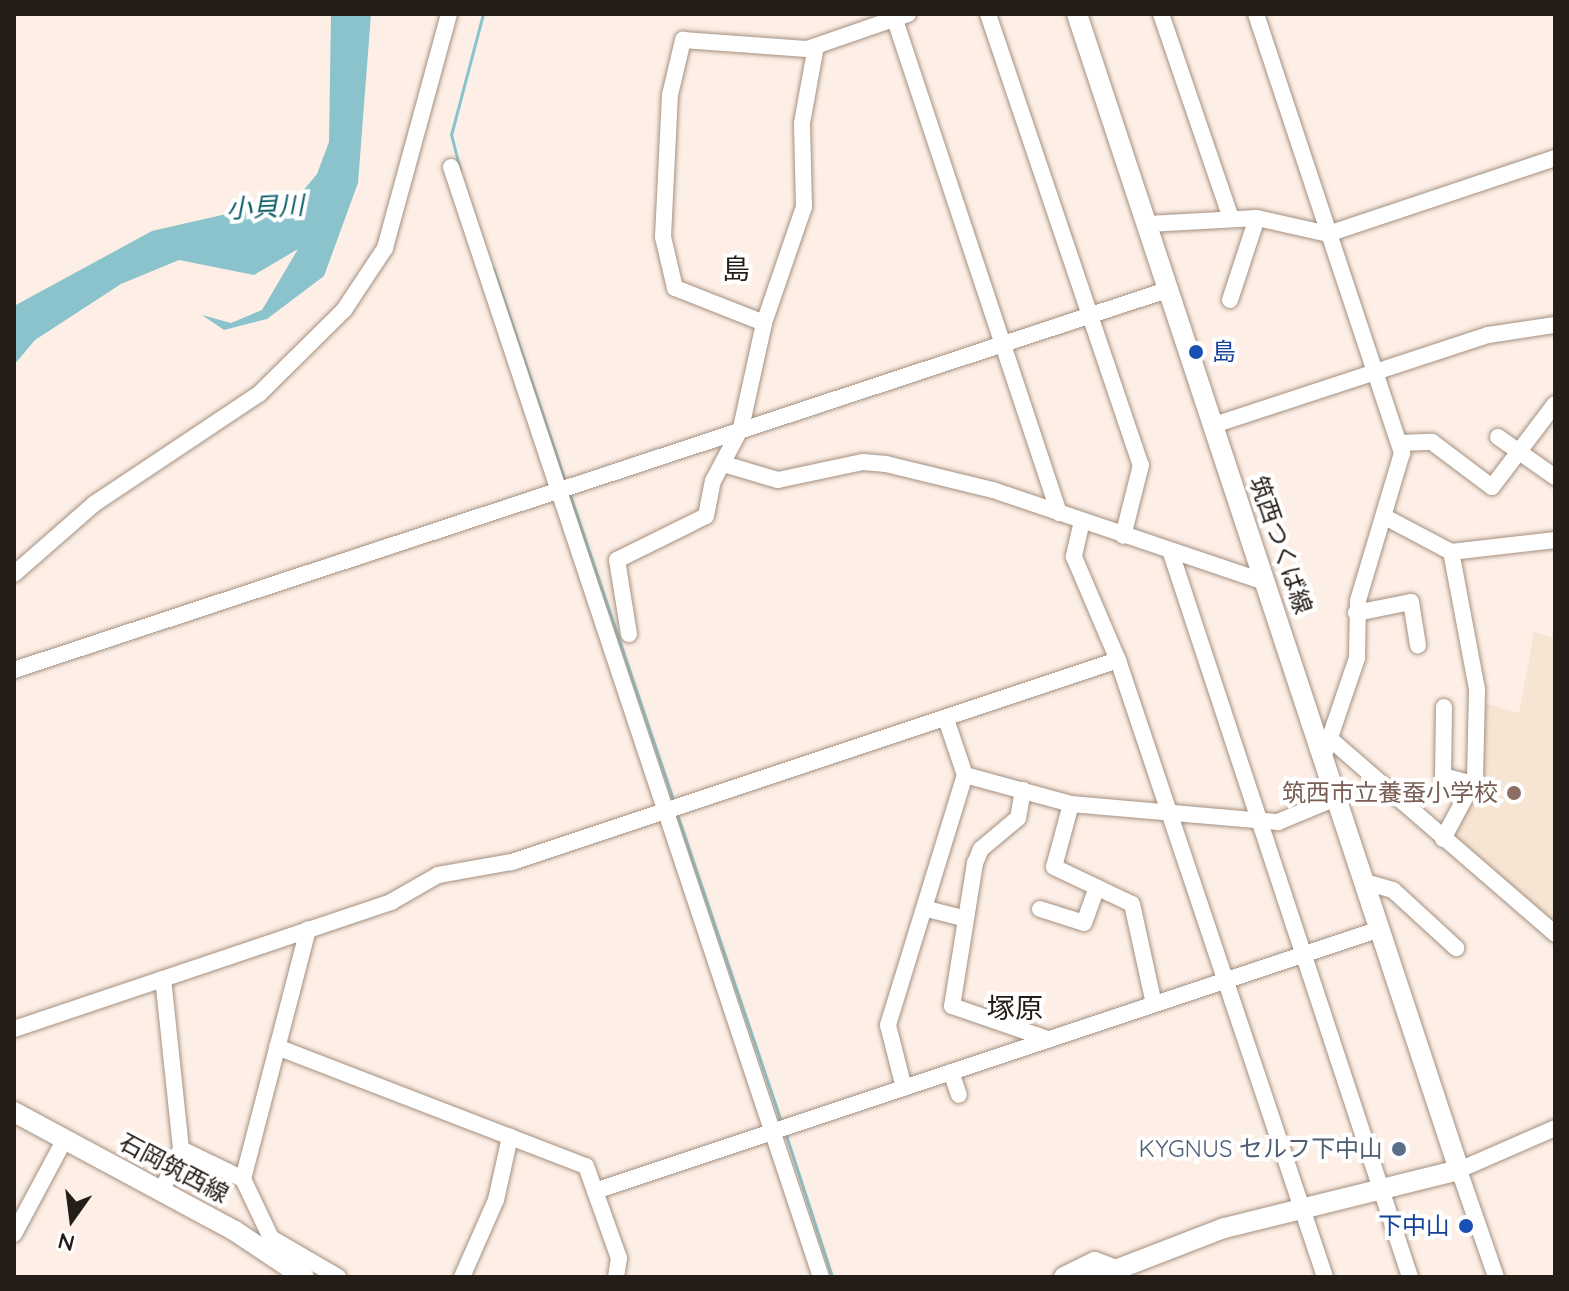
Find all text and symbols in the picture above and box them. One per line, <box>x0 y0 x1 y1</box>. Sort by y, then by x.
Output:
water label: 小貝川 <box>225 189 305 225</box>
district label: 島 <box>722 252 750 286</box>
place label: 島 <box>1212 338 1236 366</box>
marker: 島 <box>1187 343 1205 361</box>
street label: 筑西つくば線 <box>1244 472 1318 618</box>
place label: 筑西市立養蚕小学校 <box>1282 779 1498 807</box>
marker: 筑西市立養蚕小学校 <box>1505 784 1523 802</box>
district label: 塚原 <box>987 991 1043 1025</box>
street label: 石岡筑西線 <box>114 1127 234 1209</box>
place label: KYGNUS セルフ下中山 <box>1138 1135 1383 1163</box>
marker: KYGNUS セルフ下中山 <box>1390 1140 1408 1158</box>
north arrow <box>32 1179 112 1259</box>
place label: 下中山 <box>1378 1212 1450 1240</box>
marker: 下中山 <box>1457 1217 1475 1235</box>
text: N <box>55 1227 77 1258</box>

